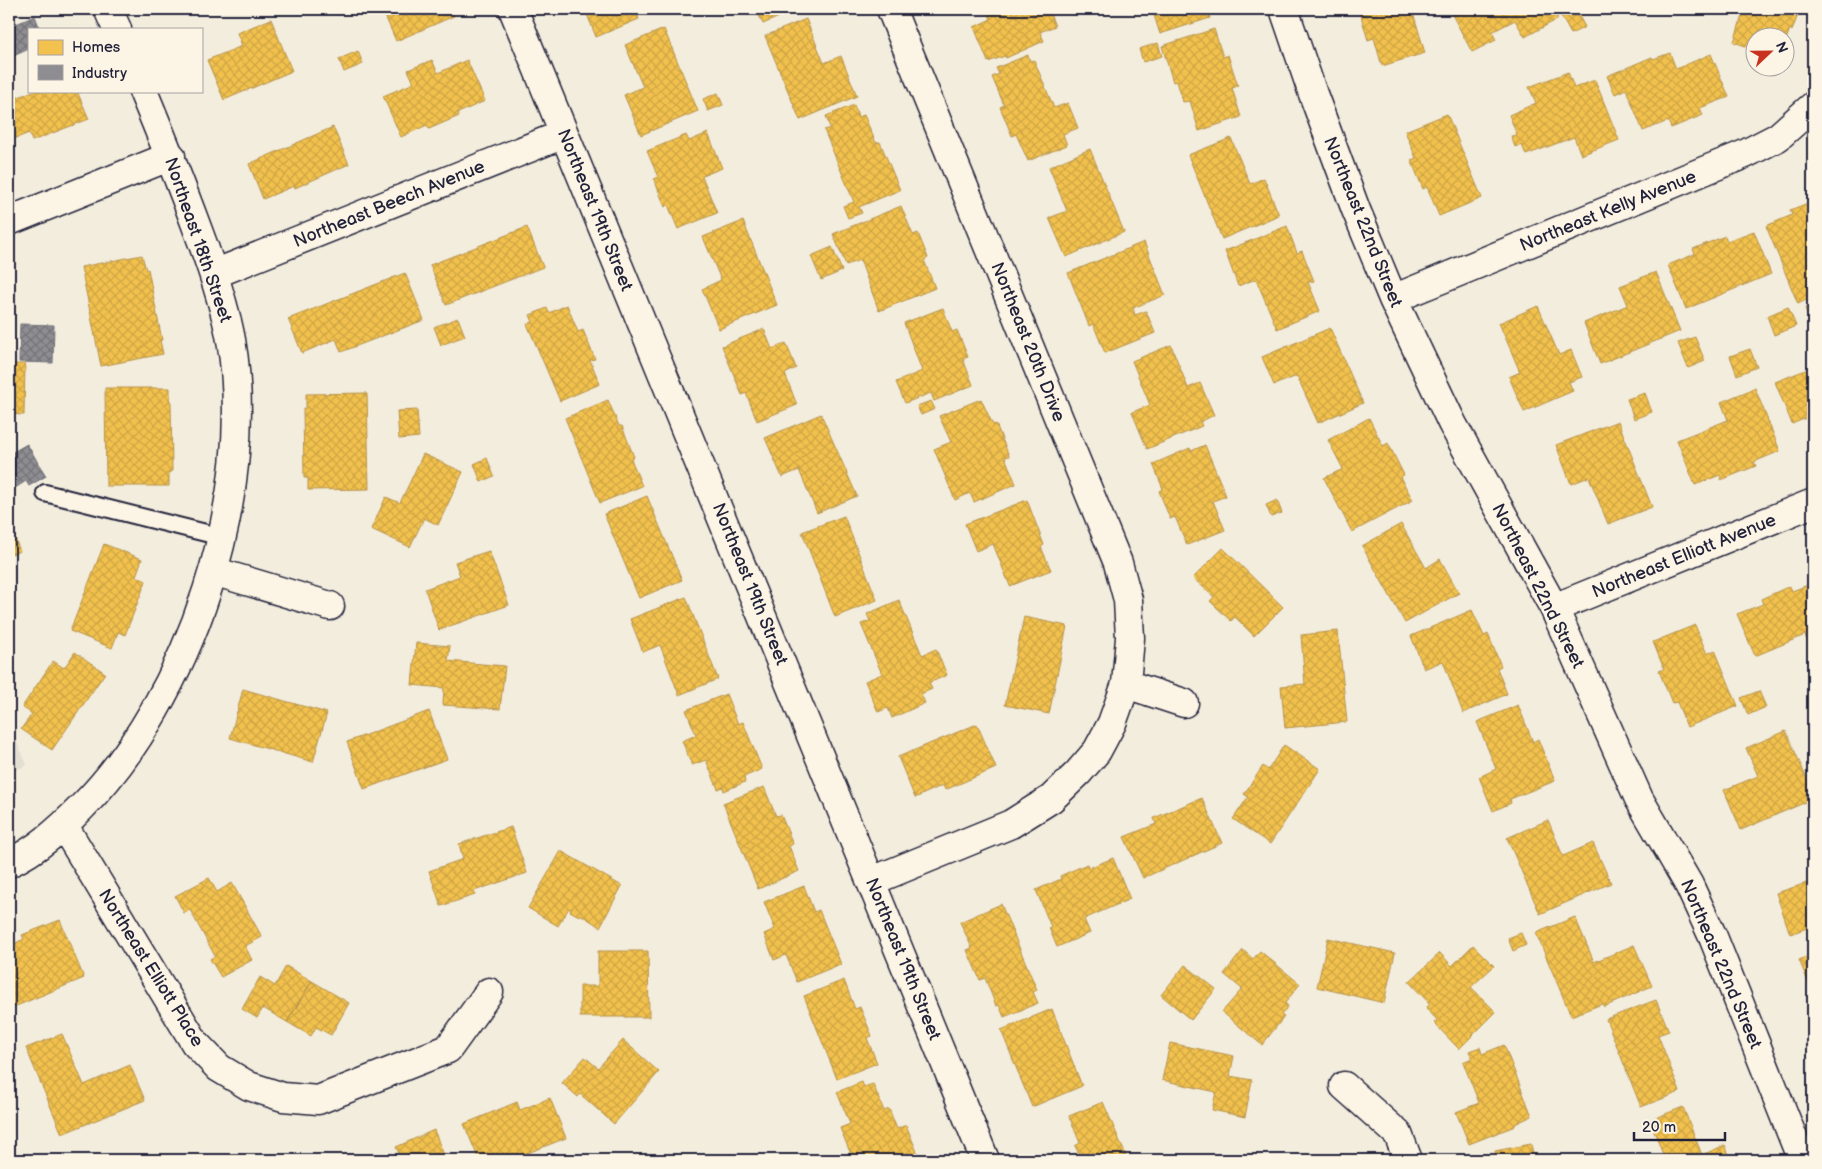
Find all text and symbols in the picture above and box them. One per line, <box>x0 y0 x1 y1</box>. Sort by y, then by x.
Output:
legend <box>28 28 202 92</box>
north arrow <box>1744 28 1794 78</box>
text: Homes <box>72 38 121 57</box>
text: N <box>1772 39 1791 55</box>
text: Industry <box>72 64 127 83</box>
street label: Northeast 19th Street <box>553 126 637 295</box>
street label: Northeast 22nd Street <box>1319 134 1407 311</box>
street label: Northeast 18th Street <box>160 155 236 326</box>
street label: Northeast Beech Avenue <box>290 156 488 252</box>
street label: Northeast Kelly Avenue <box>1517 166 1700 256</box>
street label: Northeast 20th Drive <box>986 259 1070 425</box>
street label: Northeast 19th Street <box>708 500 792 669</box>
street label: Northeast 22nd Street <box>1487 500 1589 672</box>
street label: Northeast Elliott Avenue <box>1589 509 1779 603</box>
street label: Northeast 19th Street <box>861 875 945 1044</box>
street label: Northeast 22nd Street <box>1676 876 1766 1052</box>
street label: Northeast Elliott Place <box>94 885 208 1051</box>
scale bar <box>1634 1109 1726 1141</box>
text: 20 m <box>1642 1118 1676 1137</box>

